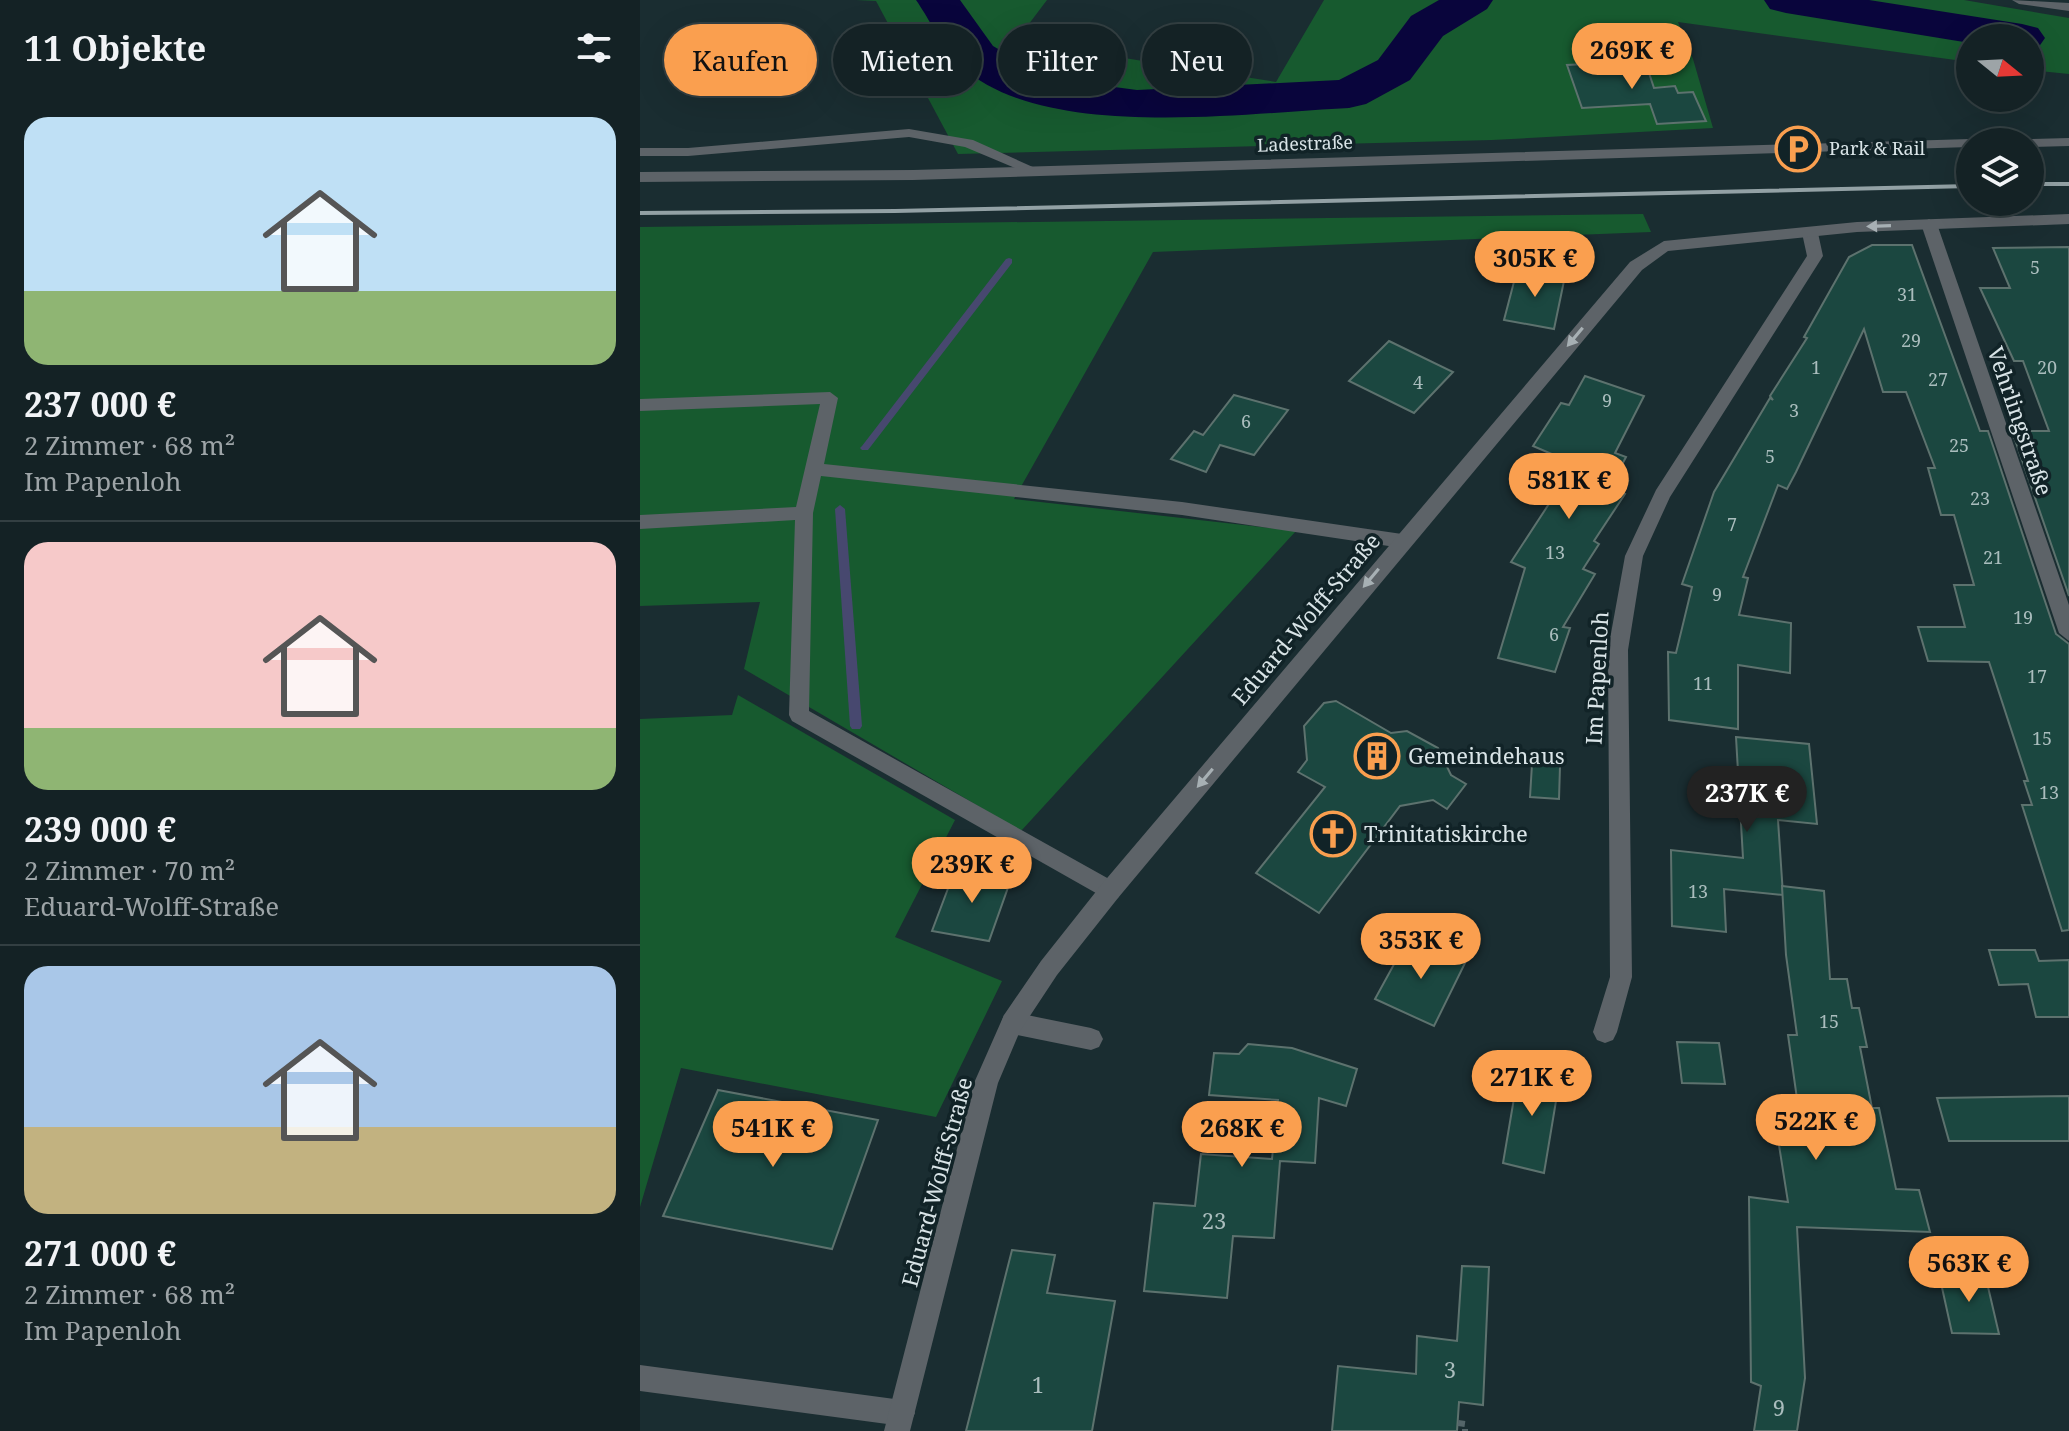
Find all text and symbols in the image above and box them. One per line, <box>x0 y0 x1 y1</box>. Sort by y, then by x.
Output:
pin: 269K € <box>1567 23 1697 91</box>
chip: Kaufen <box>664 24 817 96</box>
chip: Mieten <box>833 24 982 96</box>
chip: Filter <box>998 24 1126 96</box>
chip: Neu <box>1142 24 1252 96</box>
north arrow <box>1956 24 2044 112</box>
map controls <box>1956 24 2044 216</box>
text: 11 Objekte <box>24 25 206 71</box>
icon: filters <box>572 26 616 70</box>
text: 269K € <box>1590 31 1674 67</box>
parking icon: Park & Rail <box>1774 125 1822 173</box>
button: layers <box>1956 128 2044 216</box>
street label: Ladestraße <box>1257 129 1353 157</box>
place label: Park & Rail <box>1829 136 1925 160</box>
icon: home <box>248 169 392 313</box>
one-way arrow <box>1866 220 1891 233</box>
pin: 305K € <box>1470 231 1600 299</box>
text: 305K € <box>1493 239 1577 275</box>
house number: 5 <box>2030 255 2040 279</box>
house number: 31 <box>1897 282 1917 306</box>
one-way arrow <box>1567 328 1585 347</box>
house number: 29 <box>1901 328 1921 352</box>
street label: Vehrlingstraße <box>1981 342 2060 499</box>
house number: 1 <box>1811 355 1821 379</box>
house number: 20 <box>2037 355 2057 379</box>
house number: 27 <box>1928 367 1948 391</box>
house number: 4 <box>1413 370 1423 394</box>
text: 237 000 € <box>24 381 176 427</box>
house number: 9 <box>1602 388 1612 412</box>
house number: 3 <box>1789 398 1799 422</box>
house number: 6 <box>1241 409 1251 433</box>
text: 2 Zimmer · 68 m² <box>24 427 235 463</box>
house number: 25 <box>1949 433 1969 457</box>
house number: 5 <box>1765 444 1775 468</box>
pin: 581K € <box>1504 453 1634 521</box>
text: 581K € <box>1527 461 1611 497</box>
text: Im Papenloh <box>24 463 181 499</box>
house number: 23 <box>1970 486 1990 510</box>
house number: 7 <box>1727 512 1737 536</box>
street label: Eduard-Wolff-Straße <box>1224 526 1386 711</box>
house number: 13 <box>1545 540 1565 564</box>
house number: 21 <box>1983 545 2003 569</box>
one-way arrow <box>1363 568 1380 588</box>
house number: 9 <box>1712 582 1722 606</box>
icon: home <box>248 594 392 738</box>
house number: 19 <box>2013 605 2033 629</box>
street label: Im Papenloh <box>1578 611 1614 745</box>
house number: 6 <box>1549 622 1559 646</box>
house number: 17 <box>2027 664 2047 688</box>
house number: 11 <box>1693 671 1713 695</box>
house number: 15 <box>2032 726 2052 750</box>
building icon: Gemeindehaus <box>1353 732 1401 780</box>
place label: Gemeindehaus <box>1408 740 1565 770</box>
pin: 237K € <box>1682 766 1812 834</box>
one-way arrow <box>1197 768 1213 788</box>
text: 237K € <box>1705 774 1789 810</box>
house number: 13 <box>2039 780 2059 804</box>
text: 239 000 € <box>24 806 176 852</box>
church icon: Trinitatiskirche <box>1309 810 1357 858</box>
place label: Trinitatiskirche <box>1364 818 1528 848</box>
pin: 239K € <box>907 837 1037 905</box>
text: 239K € <box>930 845 1014 881</box>
text: 2 Zimmer · 70 m² <box>24 852 235 888</box>
house number: 13 <box>1688 879 1708 903</box>
text: Eduard-Wolff-Straße <box>24 888 279 924</box>
pin: 353K € <box>1356 913 1486 981</box>
text: 353K € <box>1379 921 1463 957</box>
house number: 15 <box>1819 1009 1839 1033</box>
icon: home <box>248 1018 392 1162</box>
pin: 271K € <box>1467 1050 1597 1118</box>
text: 271K € <box>1490 1058 1574 1094</box>
street label: Eduard-Wolff-Straße <box>894 1074 978 1290</box>
pin: 522K € <box>1751 1094 1881 1162</box>
pin: 541K € <box>708 1101 838 1169</box>
pin: 268K € <box>1177 1101 1307 1169</box>
text: 522K € <box>1774 1102 1858 1138</box>
text: 541K € <box>731 1109 815 1145</box>
text: 268K € <box>1200 1109 1284 1145</box>
house number: 23 <box>1202 1205 1226 1235</box>
text: 271 000 € <box>24 1230 176 1276</box>
pin: 563K € <box>1904 1236 2034 1304</box>
text: 563K € <box>1927 1244 2011 1280</box>
text: 2 Zimmer · 68 m² <box>24 1276 235 1312</box>
text: Im Papenloh <box>24 1312 181 1348</box>
house number: 3 <box>1444 1354 1456 1384</box>
house number: 1 <box>1032 1369 1044 1399</box>
house number: 9 <box>1773 1392 1785 1422</box>

